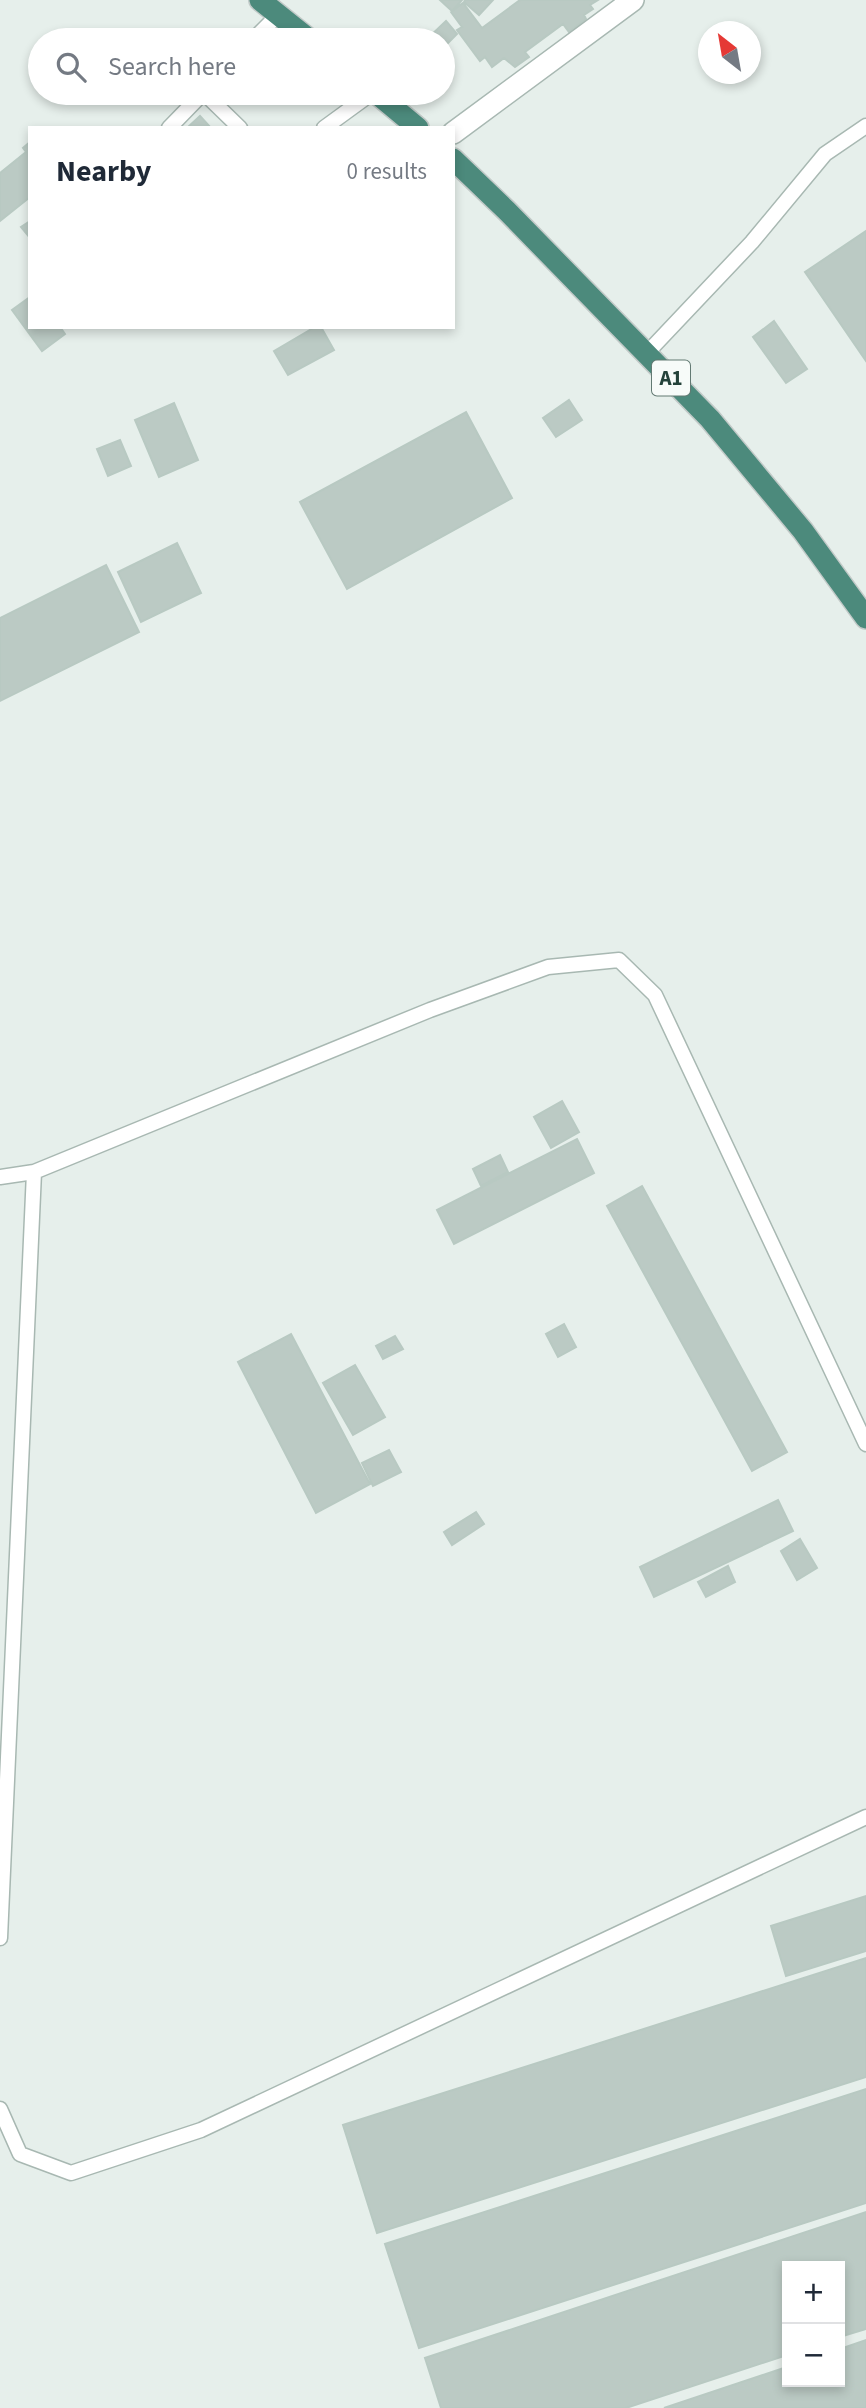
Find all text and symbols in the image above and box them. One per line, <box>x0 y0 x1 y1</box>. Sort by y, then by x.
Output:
north arrow <box>698 21 761 84</box>
search box <box>28 28 455 105</box>
icon: search <box>52 48 90 86</box>
text: Search here <box>108 48 236 85</box>
text: Nearby <box>56 150 151 193</box>
text: 0 results <box>347 155 427 188</box>
road number: A1 <box>652 360 690 396</box>
map controls <box>782 2261 845 2387</box>
button: + <box>782 2261 845 2324</box>
button: − <box>782 2324 845 2387</box>

